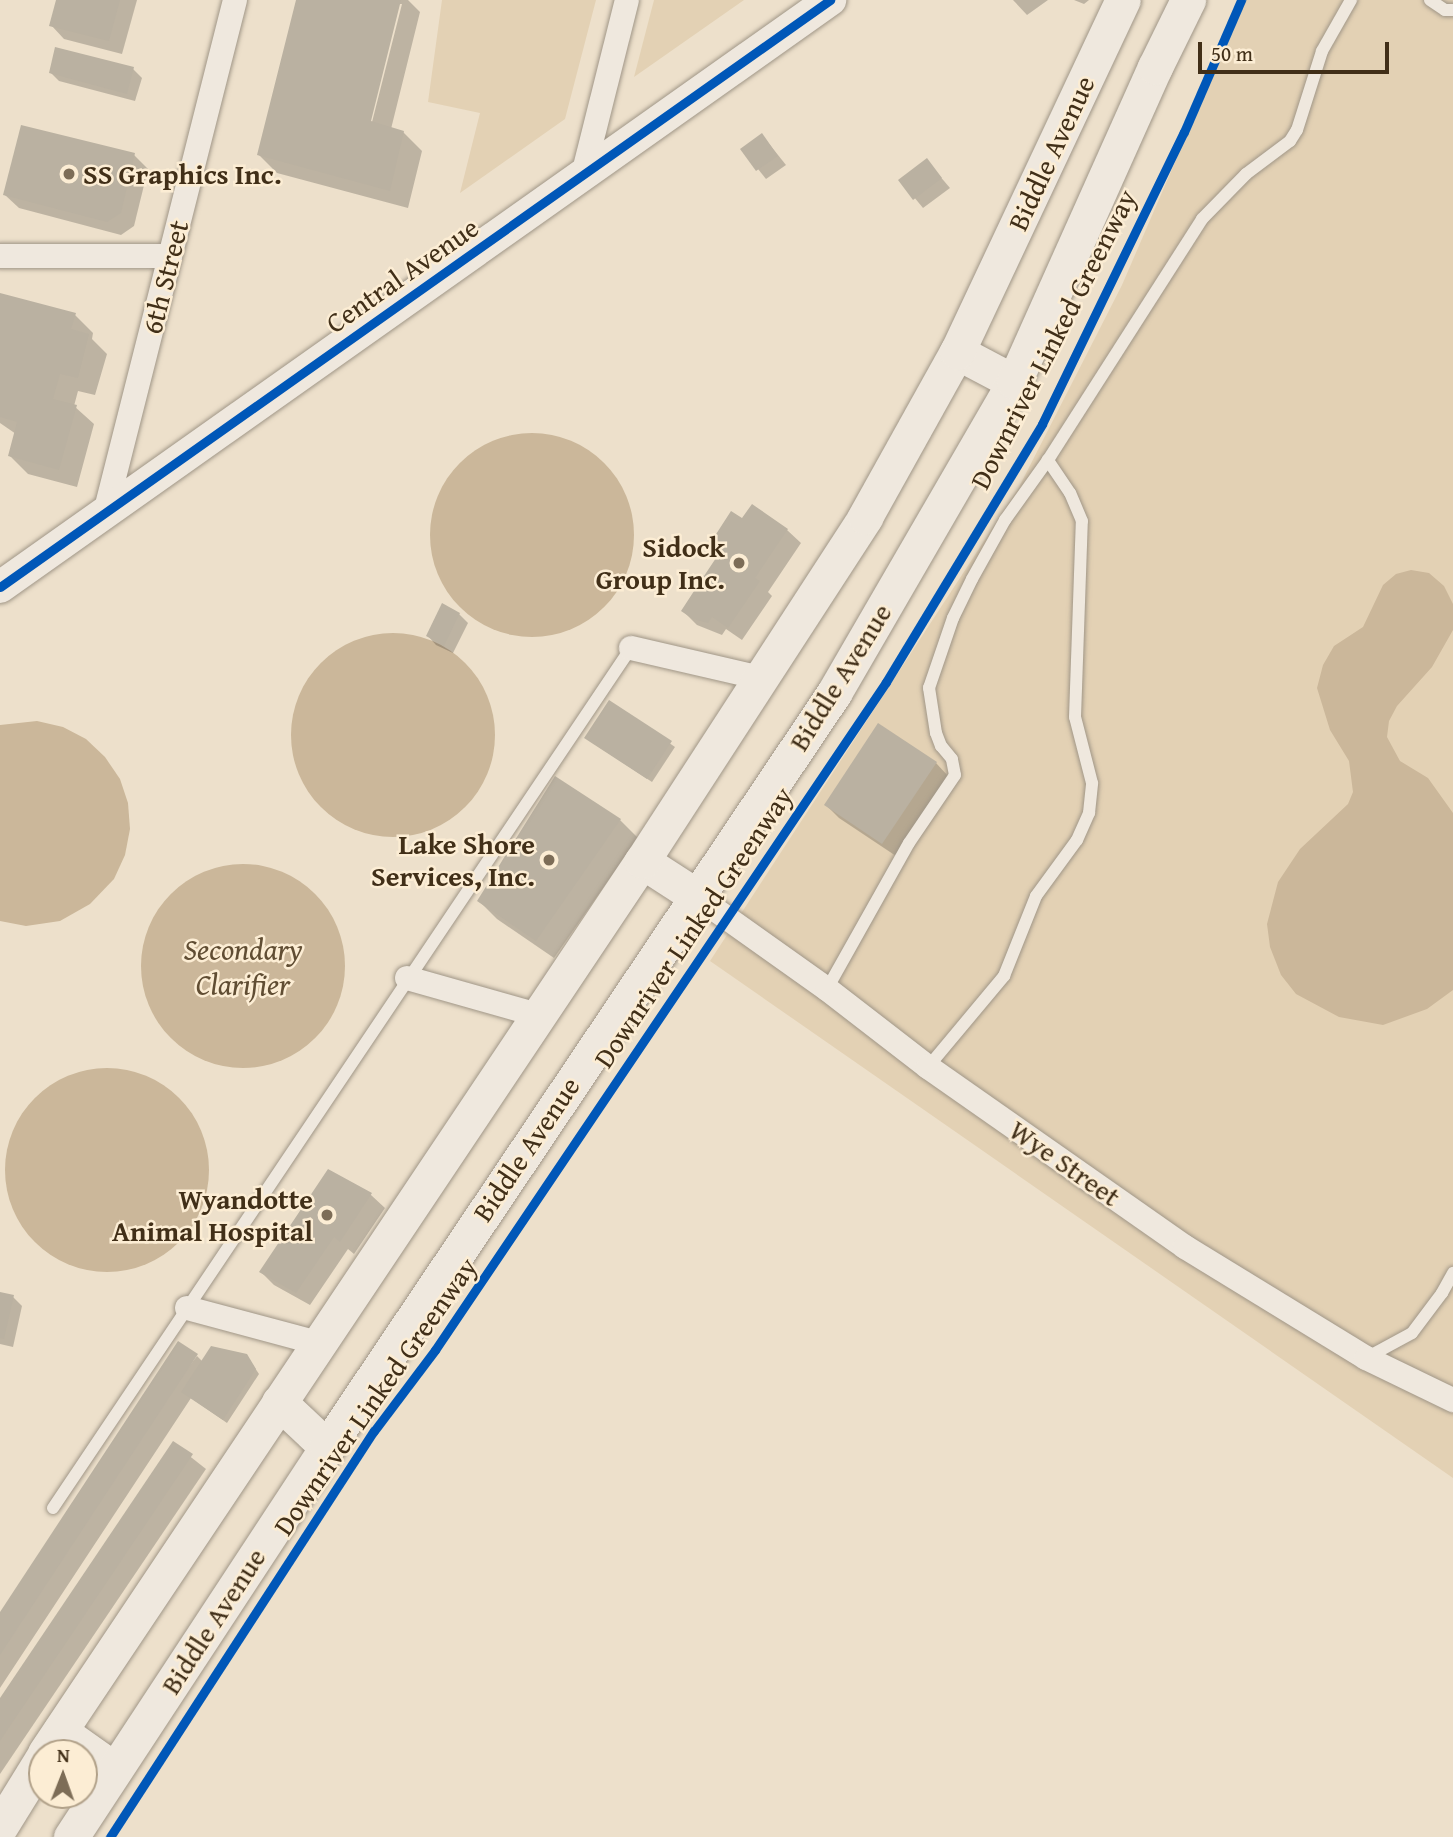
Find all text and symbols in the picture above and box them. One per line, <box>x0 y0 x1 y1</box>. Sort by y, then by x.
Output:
scale bar <box>1201 28 1392 72</box>
text: 50 m <box>1211 38 1253 69</box>
street label: Biddle Avenue <box>1001 70 1101 236</box>
place label: SS Graphics Inc. <box>83 157 282 191</box>
marker: SS Graphics Inc. <box>61 166 77 182</box>
street label: Downriver Linked Greenway <box>963 184 1143 494</box>
street label: Central Avenue <box>319 210 485 340</box>
street label: 6th Street <box>135 217 195 337</box>
place label: Sidock Group Inc. <box>596 530 725 596</box>
marker: Sidock Group Inc. <box>731 555 747 571</box>
street label: Biddle Avenue <box>782 597 898 757</box>
street label: Downriver Linked Greenway <box>586 780 800 1074</box>
place label: Lake Shore Services, Inc. <box>371 827 535 893</box>
marker: Lake Shore Services, Inc. <box>541 852 557 868</box>
water label: Secondary Clarifier <box>184 931 302 1002</box>
street label: Biddle Avenue <box>465 1070 587 1228</box>
street label: Wye Street <box>1003 1113 1127 1213</box>
place label: Wyandotte Animal Hospital <box>112 1182 313 1248</box>
marker: Wyandotte Animal Hospital <box>319 1207 335 1223</box>
street label: Downriver Linked Greenway <box>266 1251 484 1541</box>
street label: Biddle Avenue <box>153 1542 273 1700</box>
north arrow <box>28 1739 98 1809</box>
text: N <box>57 1741 70 1769</box>

